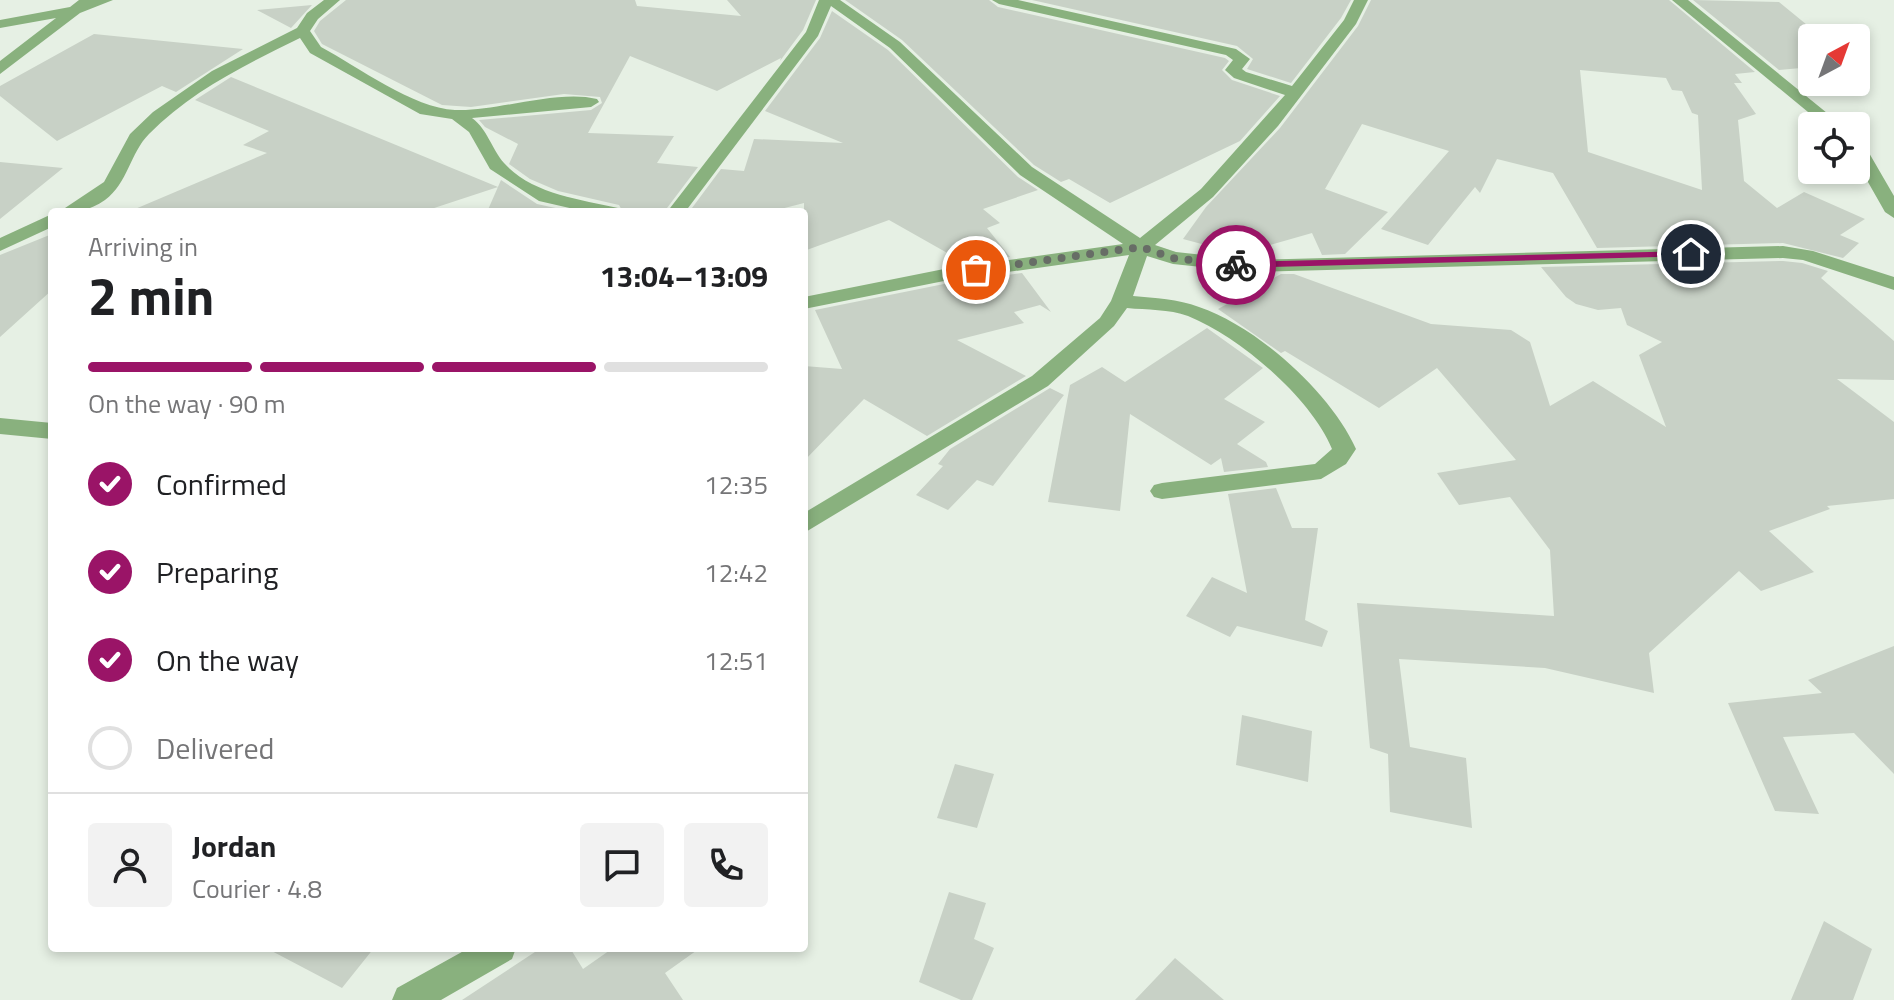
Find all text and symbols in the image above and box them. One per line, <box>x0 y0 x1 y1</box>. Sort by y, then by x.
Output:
north arrow <box>1798 24 1870 96</box>
map controls <box>1798 24 1870 184</box>
button: locate <box>1798 112 1870 184</box>
pin <box>1657 220 1725 288</box>
courier <box>1196 225 1276 305</box>
text: Arriving in <box>88 227 198 266</box>
icon: home <box>1669 232 1713 276</box>
pin <box>942 236 1010 304</box>
icon: bike <box>1214 243 1258 287</box>
icon: bag <box>954 248 998 292</box>
text: 13:04–13:09 <box>600 253 768 299</box>
text: 2 min <box>88 256 214 335</box>
text: On the way · 90 m <box>88 384 286 423</box>
text: Confirmed <box>156 461 287 507</box>
icon: check <box>88 462 132 506</box>
text: 12:35 <box>704 465 768 504</box>
text: Preparing <box>156 549 278 595</box>
icon: check <box>88 550 132 594</box>
text: 12:42 <box>704 553 768 592</box>
text: On the way <box>156 637 299 683</box>
icon: check <box>88 638 132 682</box>
text: 12:51 <box>704 641 768 680</box>
text: Delivered <box>156 725 274 771</box>
button: person <box>88 823 172 907</box>
text: Jordan <box>192 823 276 869</box>
button: chat <box>580 823 664 907</box>
button: phone <box>684 823 768 907</box>
text: Courier · 4.8 <box>192 869 322 908</box>

